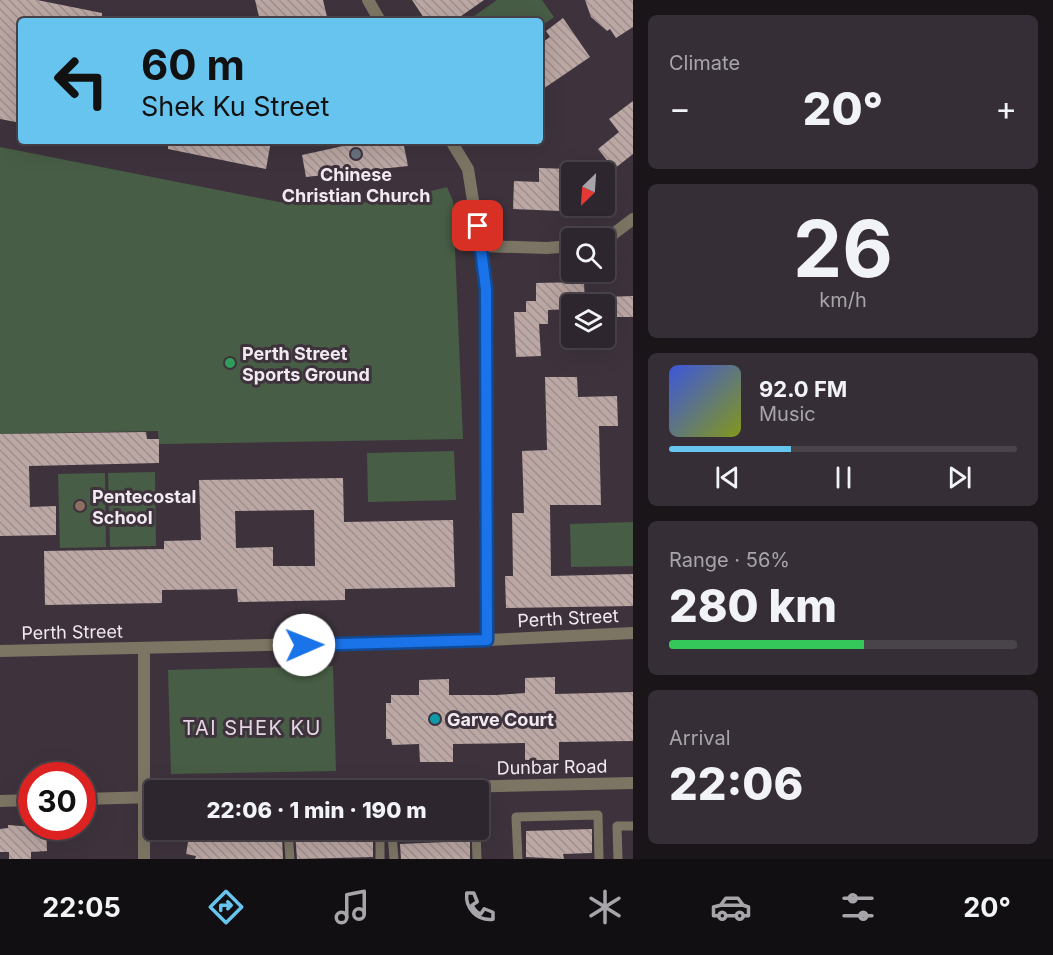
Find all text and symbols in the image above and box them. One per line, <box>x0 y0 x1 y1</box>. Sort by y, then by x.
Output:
text: 60 m <box>141 39 245 90</box>
icon: left <box>42 42 120 120</box>
text: Climate <box>669 51 740 75</box>
text: 20° <box>803 81 883 136</box>
text: − <box>669 88 691 128</box>
text: + <box>995 88 1017 128</box>
text: Shek Ku Street <box>141 90 329 123</box>
marker: Chinese Christian Church <box>349 147 363 161</box>
north arrow <box>561 162 615 216</box>
map controls <box>561 162 615 348</box>
place label: Chinese Christian Church <box>282 164 430 206</box>
pin <box>452 200 503 251</box>
text: 26 <box>793 201 893 296</box>
icon: arrive <box>461 209 494 242</box>
button: search <box>561 228 615 282</box>
text: km/h <box>819 288 867 312</box>
button: layers <box>561 294 615 348</box>
place label: Perth Street Sports Ground <box>242 343 370 385</box>
marker: Perth Street Sports Ground <box>223 356 237 370</box>
text: 92.0 FM <box>759 376 847 402</box>
text: Music <box>759 402 816 426</box>
icon: previous <box>711 461 744 494</box>
icon: pause <box>827 461 860 494</box>
icon: next <box>943 461 976 494</box>
place label: Pentecostal School <box>92 486 196 528</box>
marker: Pentecostal School <box>73 499 87 513</box>
text: Range · 56% <box>669 548 790 572</box>
text: 280 km <box>669 578 837 633</box>
street label: Perth Street <box>517 605 619 631</box>
position arrow <box>272 613 336 677</box>
street label: Perth Street <box>21 621 123 643</box>
place label: Garve Court <box>447 709 554 730</box>
marker: Garve Court <box>428 712 442 726</box>
district label: TAI SHEK KU <box>182 716 322 740</box>
text: Arrival <box>669 726 731 750</box>
street label: Dunbar Road <box>496 756 608 778</box>
text: 22:06 <box>669 756 803 811</box>
speed limit sign: 30 <box>18 762 96 840</box>
text: 22:06 · 1 min · 190 m <box>206 797 427 823</box>
icon: directions <box>205 886 247 928</box>
icon: music <box>331 886 373 928</box>
icon: phone <box>458 886 500 928</box>
icon: climate <box>584 886 626 928</box>
icon: car <box>710 886 752 928</box>
icon: filters <box>837 886 879 928</box>
text: 22:05 <box>42 891 121 924</box>
text: 20° <box>963 891 1011 924</box>

